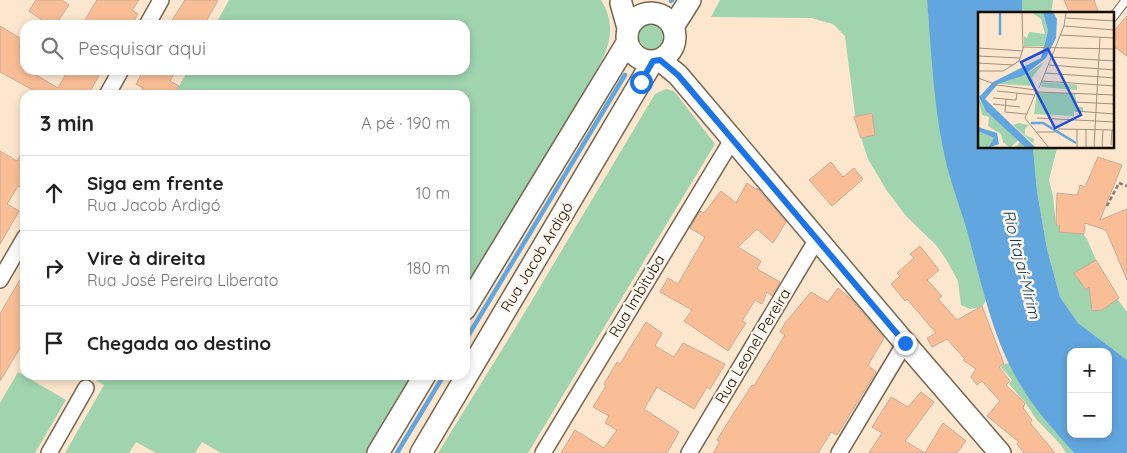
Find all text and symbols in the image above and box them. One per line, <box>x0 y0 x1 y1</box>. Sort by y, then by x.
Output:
inset map <box>978 12 1114 149</box>
search box <box>20 20 470 75</box>
icon: search <box>38 34 66 62</box>
text: Pesquisar aqui <box>78 36 206 60</box>
route start <box>630 71 653 94</box>
text: 3 min <box>40 110 94 136</box>
text: A pé · 190 m <box>361 113 450 133</box>
text: Siga em frente <box>87 171 224 195</box>
icon: ahead <box>40 179 68 207</box>
text: 10 m <box>416 183 450 203</box>
text: Rua Jacob Ardigó <box>87 195 221 215</box>
street label: Rua Jacob Ardigó <box>496 198 577 315</box>
water label: Rio Itajaí-Mirim <box>999 207 1045 321</box>
text: Vire à direita <box>87 246 206 270</box>
street label: Rua Imbituba <box>604 251 669 341</box>
icon: right <box>40 254 68 282</box>
text: 180 m <box>407 258 450 278</box>
text: Rua José Pereira Liberato <box>87 270 279 290</box>
street label: Rua Leonel Pereira <box>711 285 794 407</box>
icon: arrive <box>40 329 68 357</box>
text: Chegada ao destino <box>87 331 271 355</box>
route end <box>894 332 917 355</box>
map controls <box>1067 348 1112 438</box>
button: + <box>1067 348 1112 393</box>
button: − <box>1067 393 1112 438</box>

